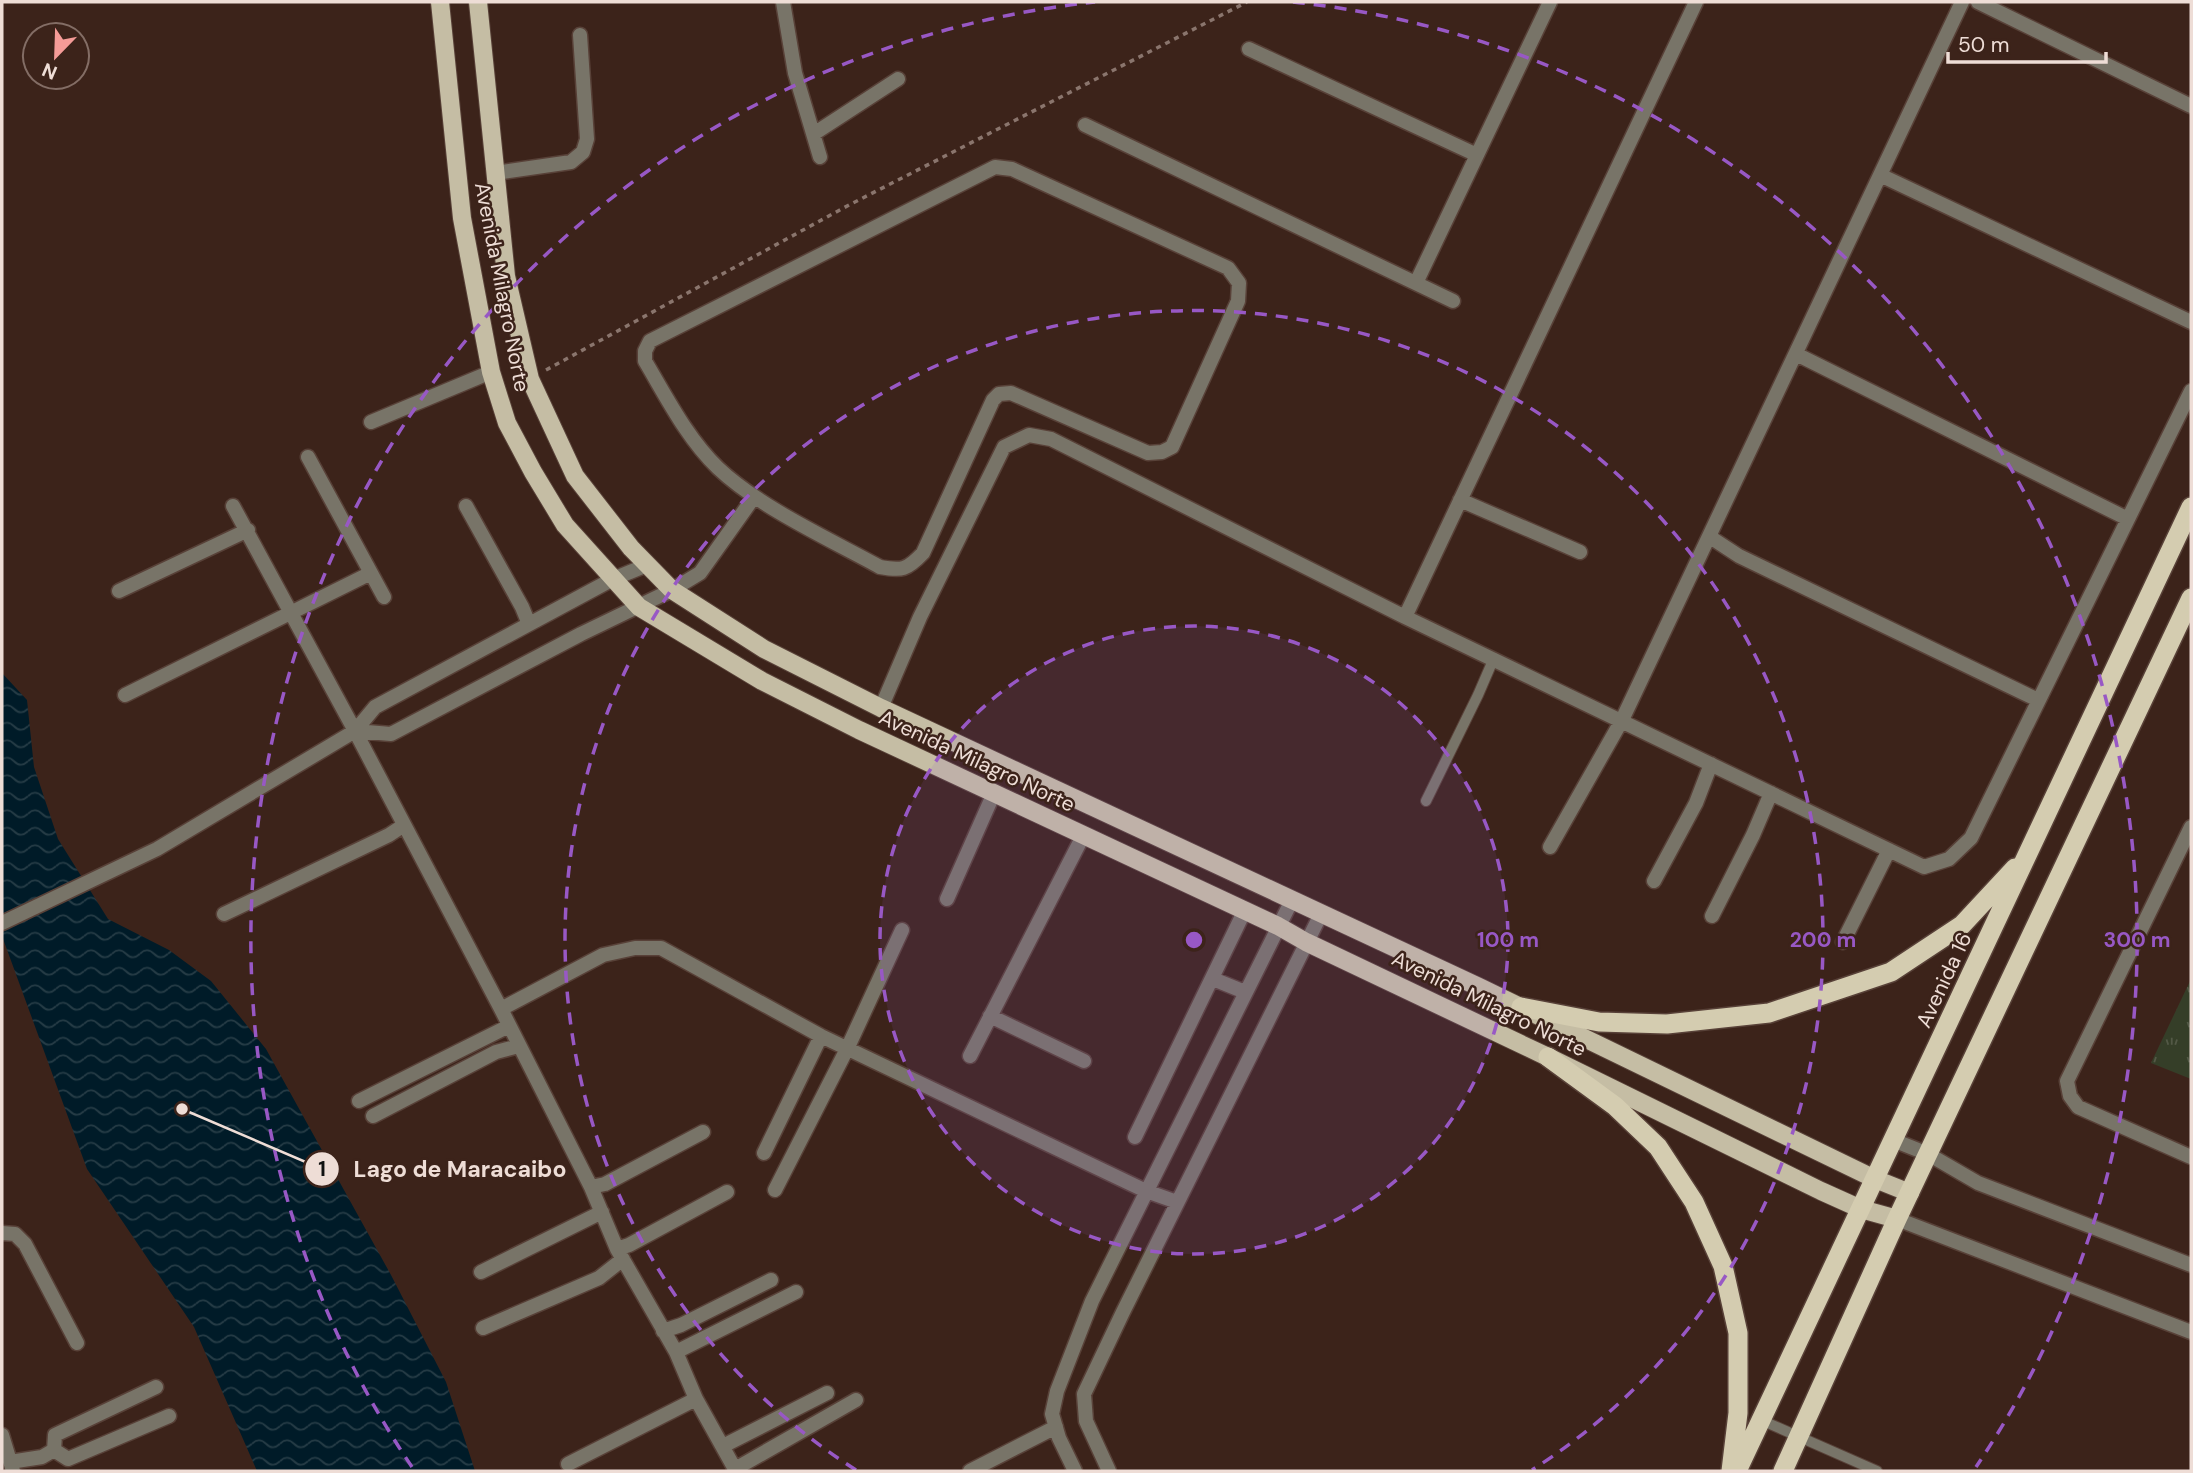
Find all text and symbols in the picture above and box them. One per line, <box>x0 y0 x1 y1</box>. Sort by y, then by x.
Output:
north arrow <box>21 21 91 91</box>
scale bar <box>1948 21 2106 65</box>
text: 50 m <box>1958 31 2009 59</box>
text: N <box>38 57 61 85</box>
street label: Avenida Milagro Norte <box>468 180 536 394</box>
street label: Avenida Milagro Norte <box>874 703 1080 819</box>
text: 100 m <box>1477 926 1539 954</box>
text: 200 m <box>1790 926 1856 954</box>
text: 300 m <box>2104 926 2170 954</box>
centre of rings <box>1182 928 1206 952</box>
street label: Avenida 16 <box>1910 928 1978 1032</box>
street label: Avenida Milagro Norte <box>1387 945 1591 1063</box>
callout: Lago de Maracaibo <box>305 1147 581 1191</box>
text: Lago de Maracaibo <box>354 1154 566 1184</box>
text: 1 <box>318 1155 326 1183</box>

